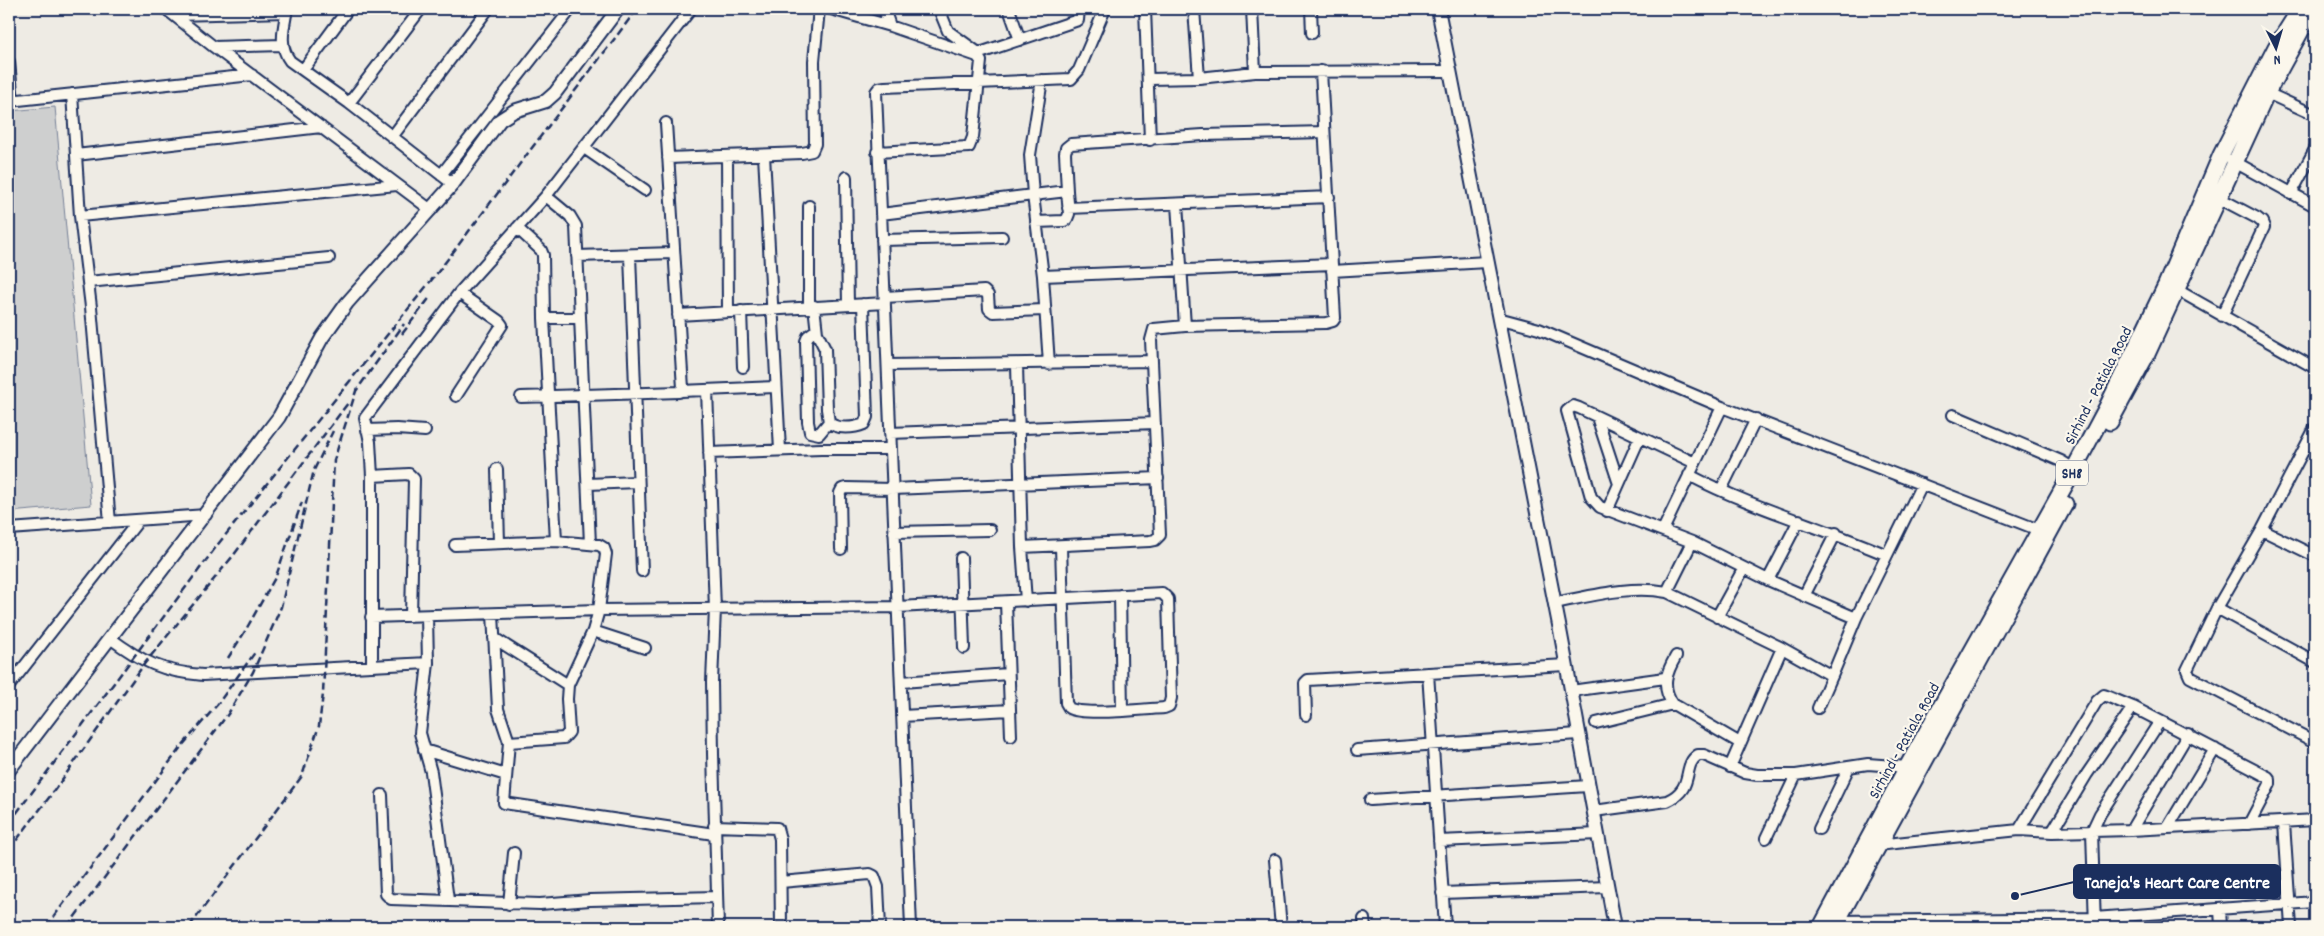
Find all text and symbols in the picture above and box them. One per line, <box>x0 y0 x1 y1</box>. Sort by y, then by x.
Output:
north arrow <box>2252 22 2302 72</box>
text: N <box>2273 49 2281 69</box>
street label: Sirhind - Patiala Road <box>2059 323 2139 449</box>
road number: SH8 <box>2056 460 2088 486</box>
street label: Sirhind - Patiala Road <box>1864 679 1947 804</box>
callout: Taneja's Heart Care Centre <box>2074 865 2280 898</box>
text: Taneja's Heart Care Centre <box>2084 872 2270 897</box>

